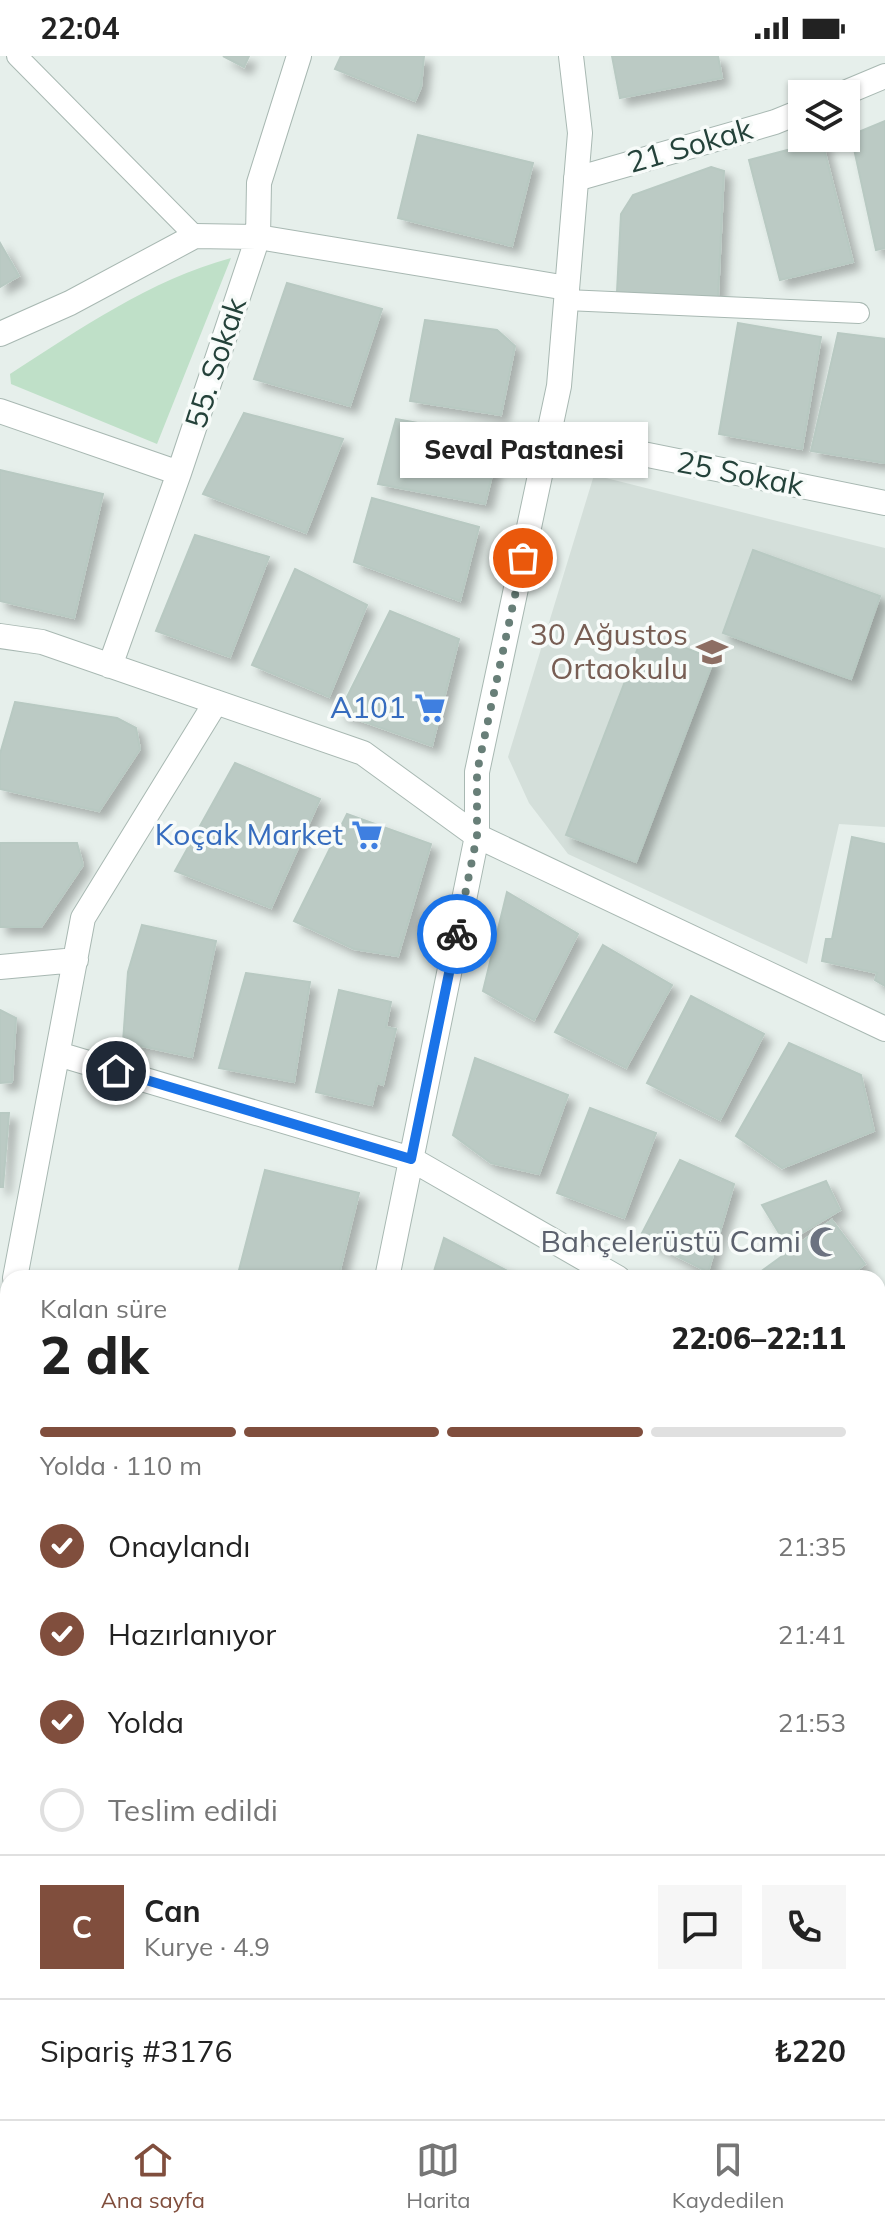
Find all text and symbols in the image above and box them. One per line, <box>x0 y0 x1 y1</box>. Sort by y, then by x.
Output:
text: 22:04 <box>40 9 119 47</box>
map controls <box>788 80 860 152</box>
button: layers <box>788 80 860 152</box>
street label: 21 Sokak <box>623 109 757 181</box>
street label: 55. Sokak <box>176 292 254 433</box>
callout: Seval Pastanesi <box>399 422 647 478</box>
text: Seval Pastanesi <box>424 433 624 466</box>
street label: 25 Sokak <box>674 442 807 504</box>
pin <box>489 524 557 592</box>
icon: bag <box>501 536 545 580</box>
place label: 30 Ağustos Ortaokulu <box>530 615 688 687</box>
school or university icon: 30 Ağustos Ortaokulu <box>695 635 729 669</box>
place label: A101 <box>330 688 406 726</box>
supermarket icon: A101 <box>413 691 447 725</box>
place label: Koçak Market <box>155 815 343 853</box>
supermarket icon: Koçak Market <box>350 818 384 852</box>
courier <box>417 894 497 974</box>
icon: bike <box>435 912 479 956</box>
pin <box>82 1037 150 1105</box>
icon: home <box>94 1049 138 1093</box>
place label: Bahçelerüstü Cami <box>541 1222 801 1260</box>
mosque icon: Bahçelerüstü Cami <box>808 1225 842 1259</box>
text: Kalan süre <box>40 1292 167 1325</box>
text: 22:06–22:11 <box>671 1319 846 1357</box>
text: 2 dk <box>40 1322 149 1387</box>
text: Yolda · 110 m <box>40 1449 202 1482</box>
icon: check <box>40 1524 84 1568</box>
text: Onaylandı <box>108 1527 250 1565</box>
text: 21:35 <box>778 1530 846 1563</box>
icon: check <box>40 1612 84 1656</box>
text: Hazırlanıyor <box>108 1615 276 1653</box>
text: 21:41 <box>778 1618 846 1651</box>
icon: check <box>40 1700 84 1744</box>
text: Yolda <box>108 1703 184 1741</box>
text: 21:53 <box>778 1706 846 1739</box>
text: Teslim edildi <box>108 1791 278 1829</box>
button: chat <box>658 1885 742 1969</box>
button: phone <box>762 1885 846 1969</box>
text: Can <box>144 1892 201 1930</box>
text: C <box>72 1908 92 1946</box>
text: Kurye · 4.9 <box>144 1930 270 1963</box>
text: Sipariş #3176 <box>40 2032 233 2070</box>
text: ₺220 <box>774 2032 846 2070</box>
tab: Ana sayfa <box>101 2138 205 2214</box>
tab: Harita <box>406 2138 470 2214</box>
tab: Kaydedilen <box>672 2138 784 2214</box>

